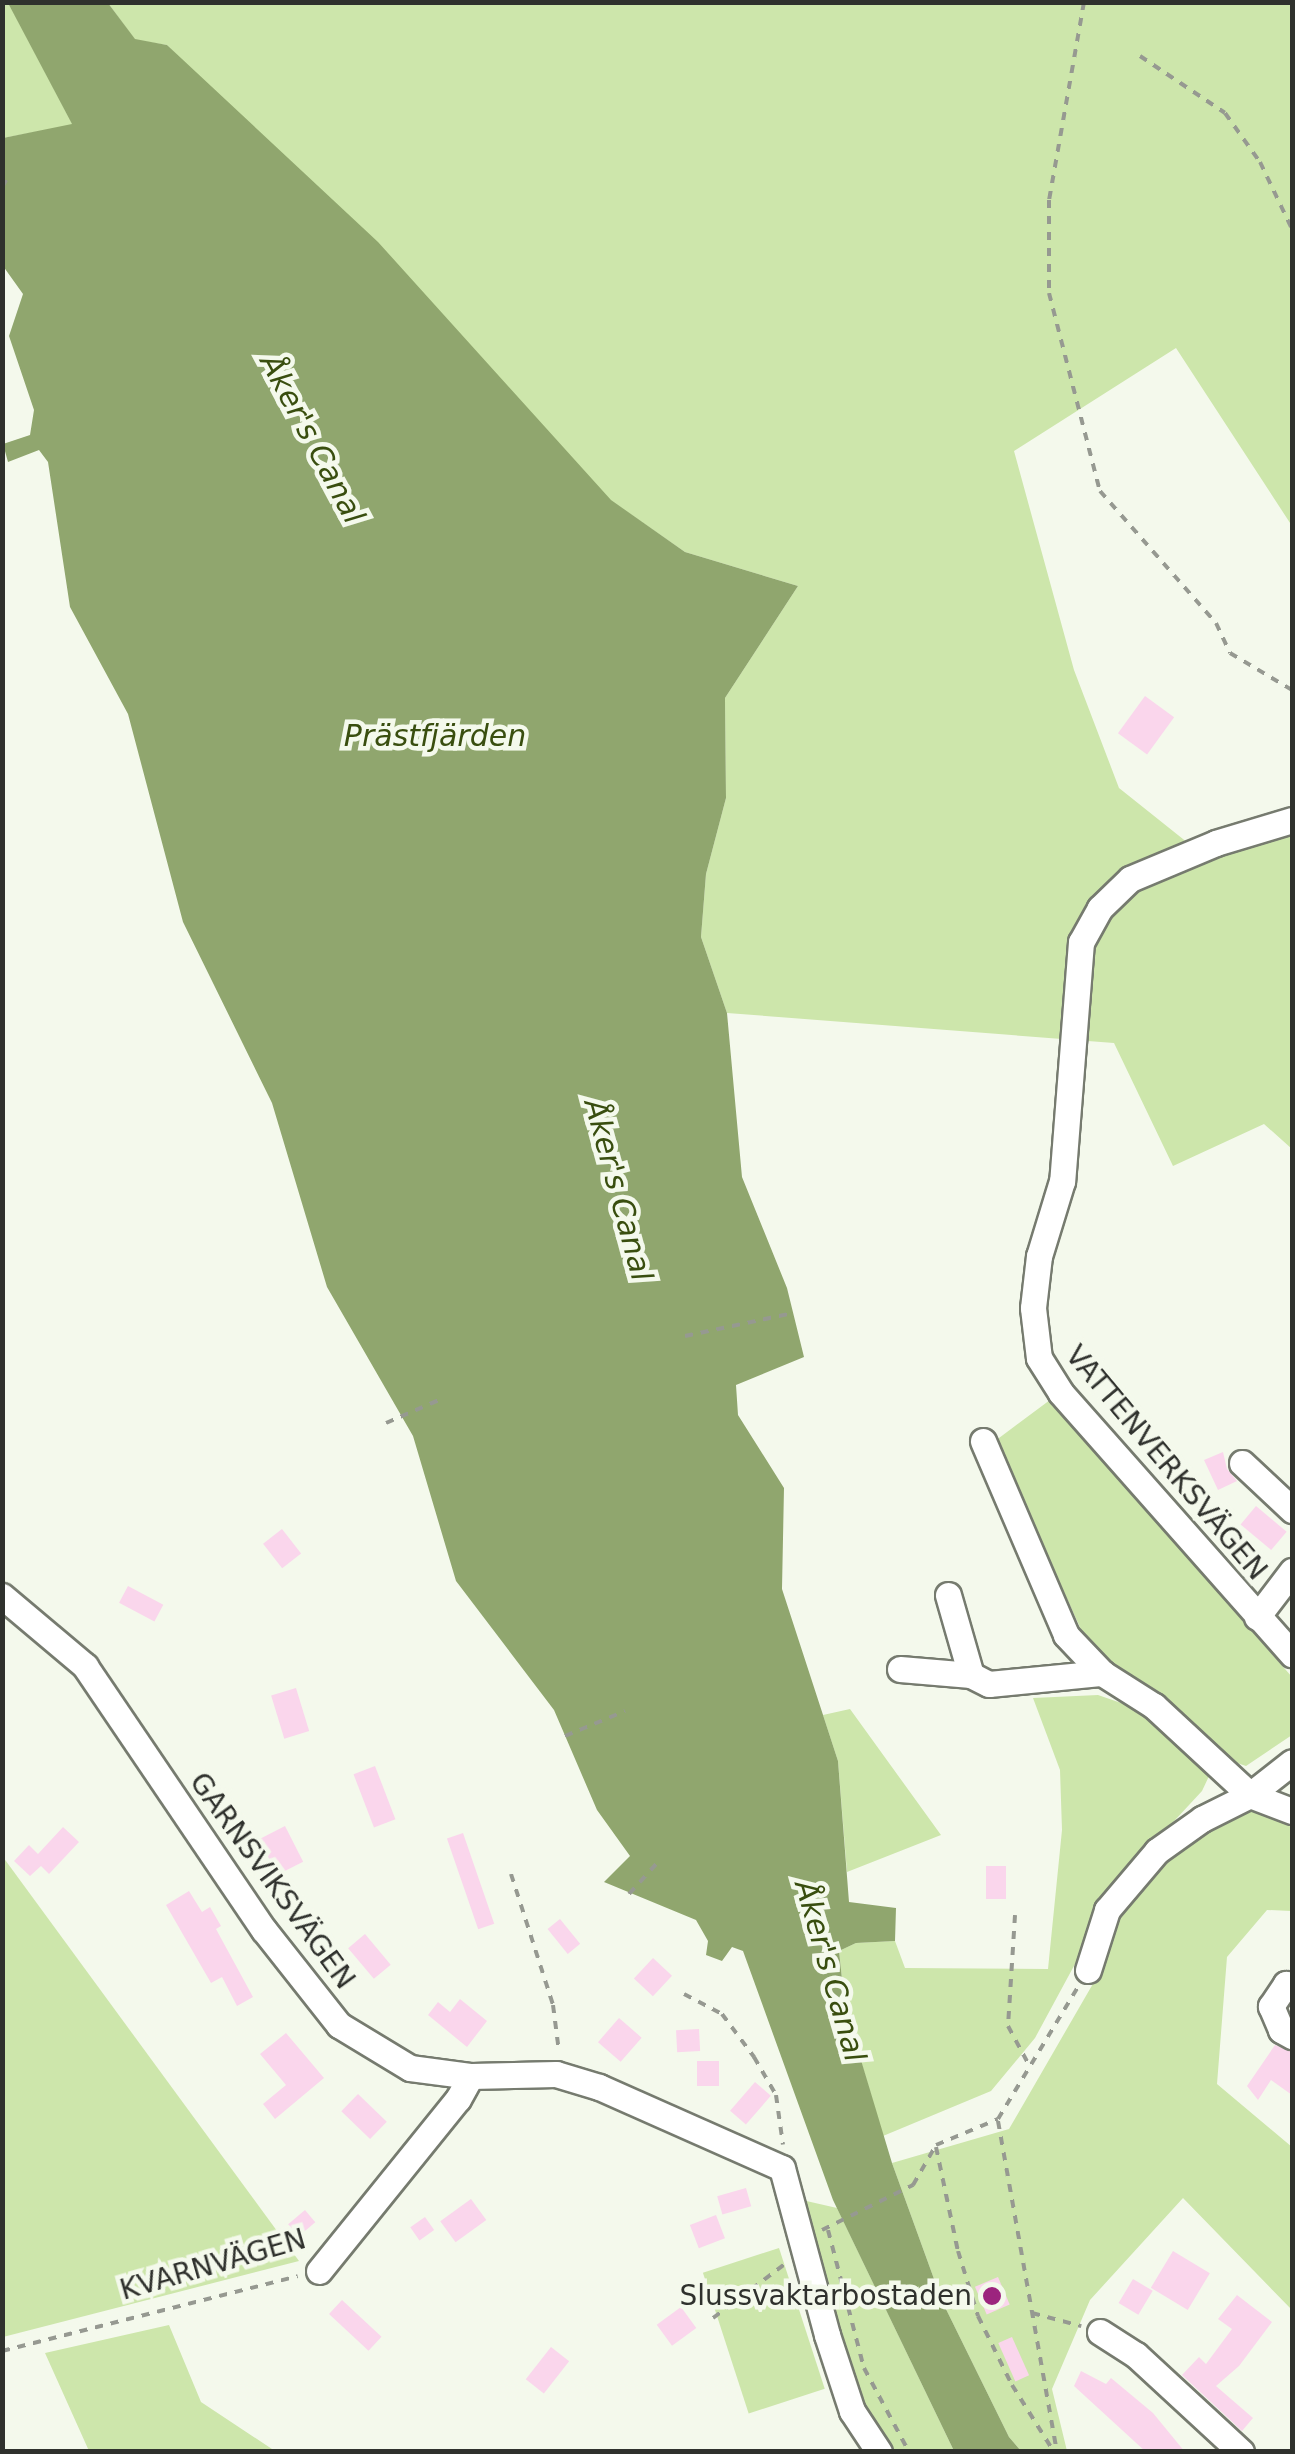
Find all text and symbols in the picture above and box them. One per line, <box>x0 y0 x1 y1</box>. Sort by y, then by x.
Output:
water label: Åker's Canal <box>252 348 372 530</box>
water label: Prästfjärden <box>344 718 526 754</box>
water label: Åker's Canal <box>576 1095 660 1285</box>
street label: VATTENVERKSVÄGEN <box>1058 1339 1274 1587</box>
street label: GARNSVIKSVÄGEN <box>182 1766 362 1996</box>
water label: Åker's Canal <box>787 1876 873 2066</box>
street label: KVARNVÄGEN <box>116 2222 310 2308</box>
place label: Slussvaktarbostaden <box>680 2279 972 2313</box>
marker: Slussvaktarbostaden <box>981 2285 1003 2307</box>

